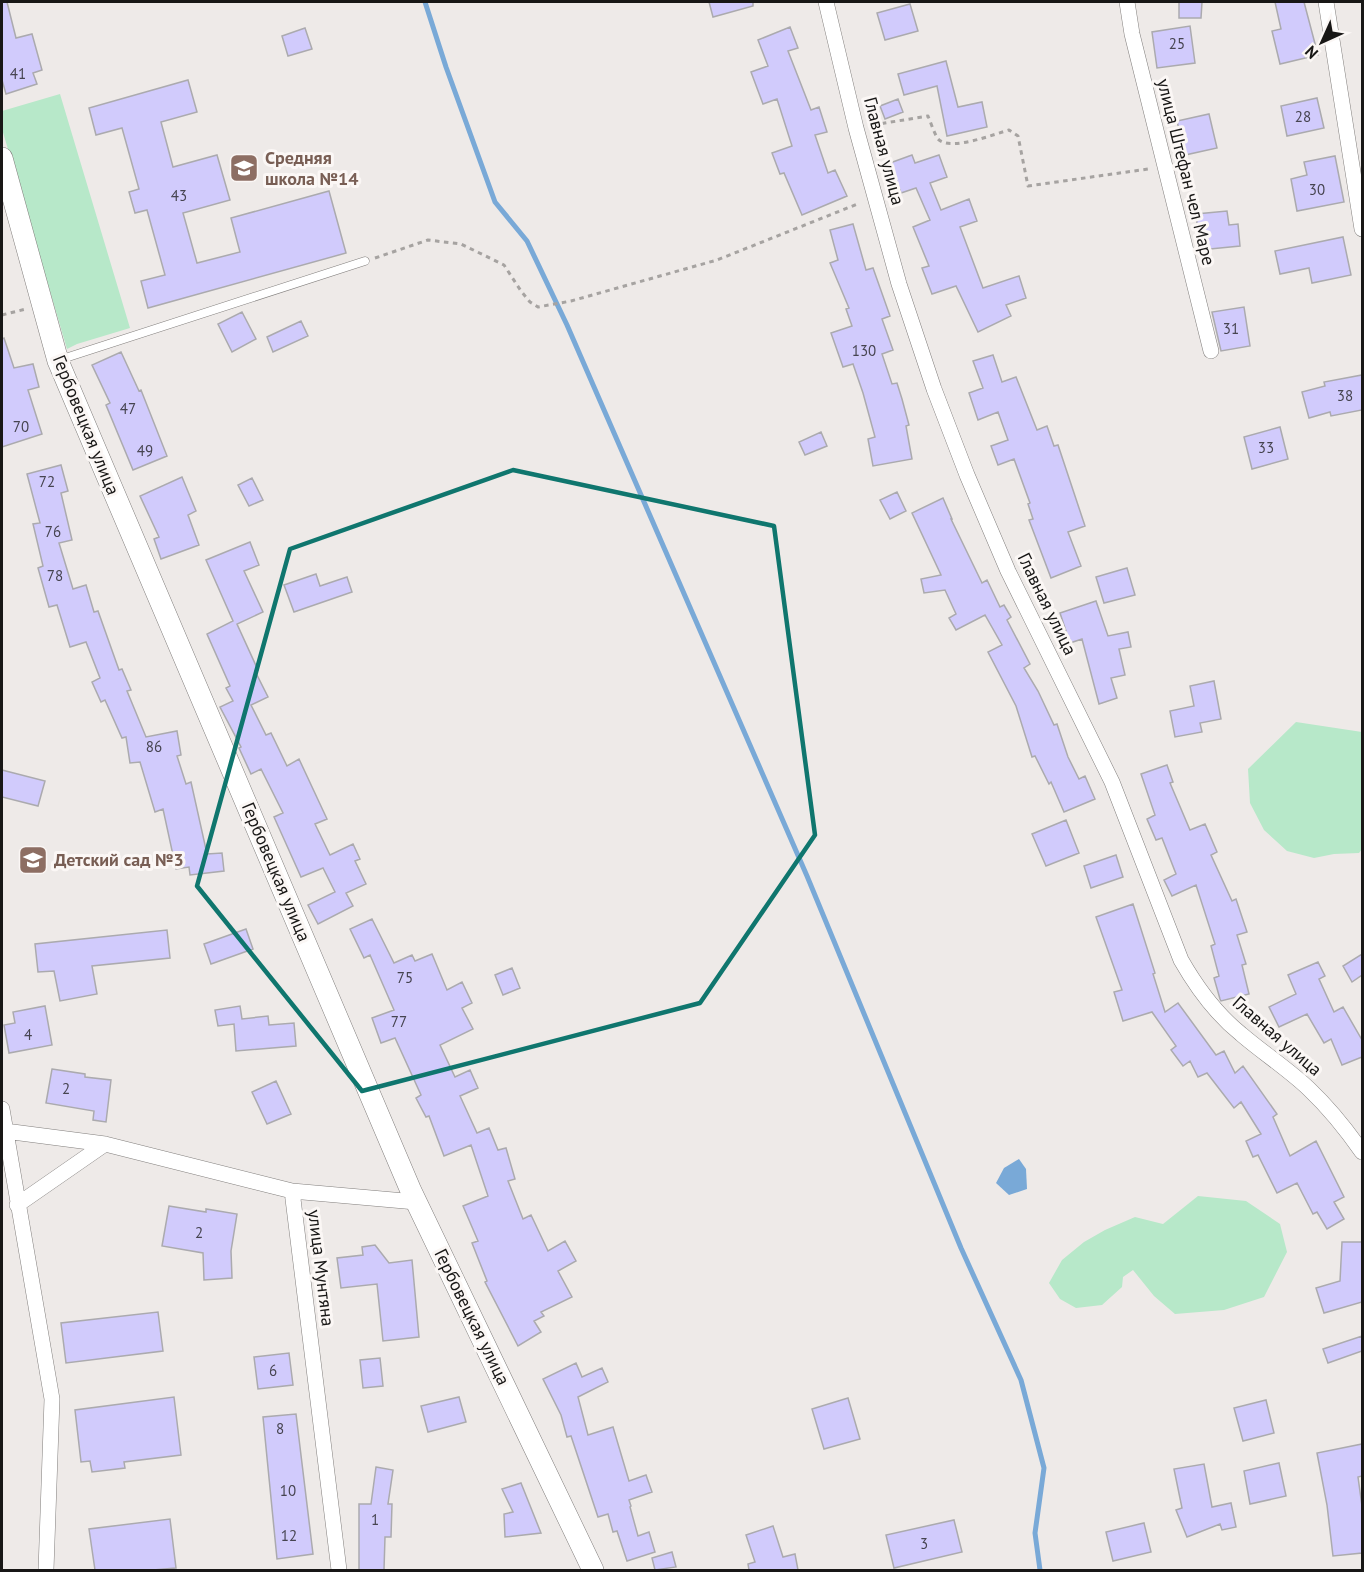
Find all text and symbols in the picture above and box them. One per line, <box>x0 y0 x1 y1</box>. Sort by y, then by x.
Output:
north arrow <box>1292 12 1352 72</box>
house number: 25 <box>1169 34 1185 53</box>
text: N <box>1301 42 1322 63</box>
house number: 41 <box>10 64 26 83</box>
street label: улица Штефан чел Маре <box>1152 76 1221 268</box>
street label: Главная улица <box>859 94 910 207</box>
house number: 28 <box>1295 107 1311 126</box>
place label: Средняя школа №14 <box>265 146 358 190</box>
school or university icon: Средняя школа №14 <box>228 152 260 184</box>
house number: 30 <box>1309 180 1325 199</box>
house number: 43 <box>171 186 187 205</box>
house number: 31 <box>1223 319 1239 338</box>
house number: 130 <box>852 341 876 360</box>
street label: Гербовецкая улица <box>48 352 125 498</box>
house number: 38 <box>1337 386 1353 405</box>
house number: 47 <box>120 399 136 418</box>
house number: 70 <box>13 417 29 436</box>
house number: 33 <box>1258 438 1274 457</box>
house number: 49 <box>137 441 153 460</box>
house number: 72 <box>39 472 55 491</box>
house number: 76 <box>45 522 61 541</box>
street label: Главная улица <box>1013 549 1082 659</box>
house number: 78 <box>47 566 63 585</box>
house number: 86 <box>146 737 162 756</box>
street label: Гербовецкая улица <box>237 799 316 945</box>
school or university icon: Детский сад №3 <box>17 844 49 876</box>
place label: Детский сад №3 <box>54 848 184 871</box>
house number: 75 <box>397 968 413 987</box>
street label: Главная улица <box>1228 991 1327 1081</box>
house number: 77 <box>391 1012 407 1031</box>
house number: 4 <box>24 1025 32 1044</box>
house number: 2 <box>62 1079 70 1098</box>
street label: улица Мунтяна <box>303 1208 340 1328</box>
house number: 2 <box>195 1223 203 1242</box>
street label: Гербовецкая улица <box>429 1245 515 1389</box>
house number: 6 <box>269 1361 277 1380</box>
house number: 8 <box>276 1419 284 1438</box>
house number: 10 <box>280 1481 296 1500</box>
house number: 1 <box>371 1510 379 1529</box>
house number: 12 <box>281 1526 297 1545</box>
house number: 3 <box>920 1534 928 1553</box>

